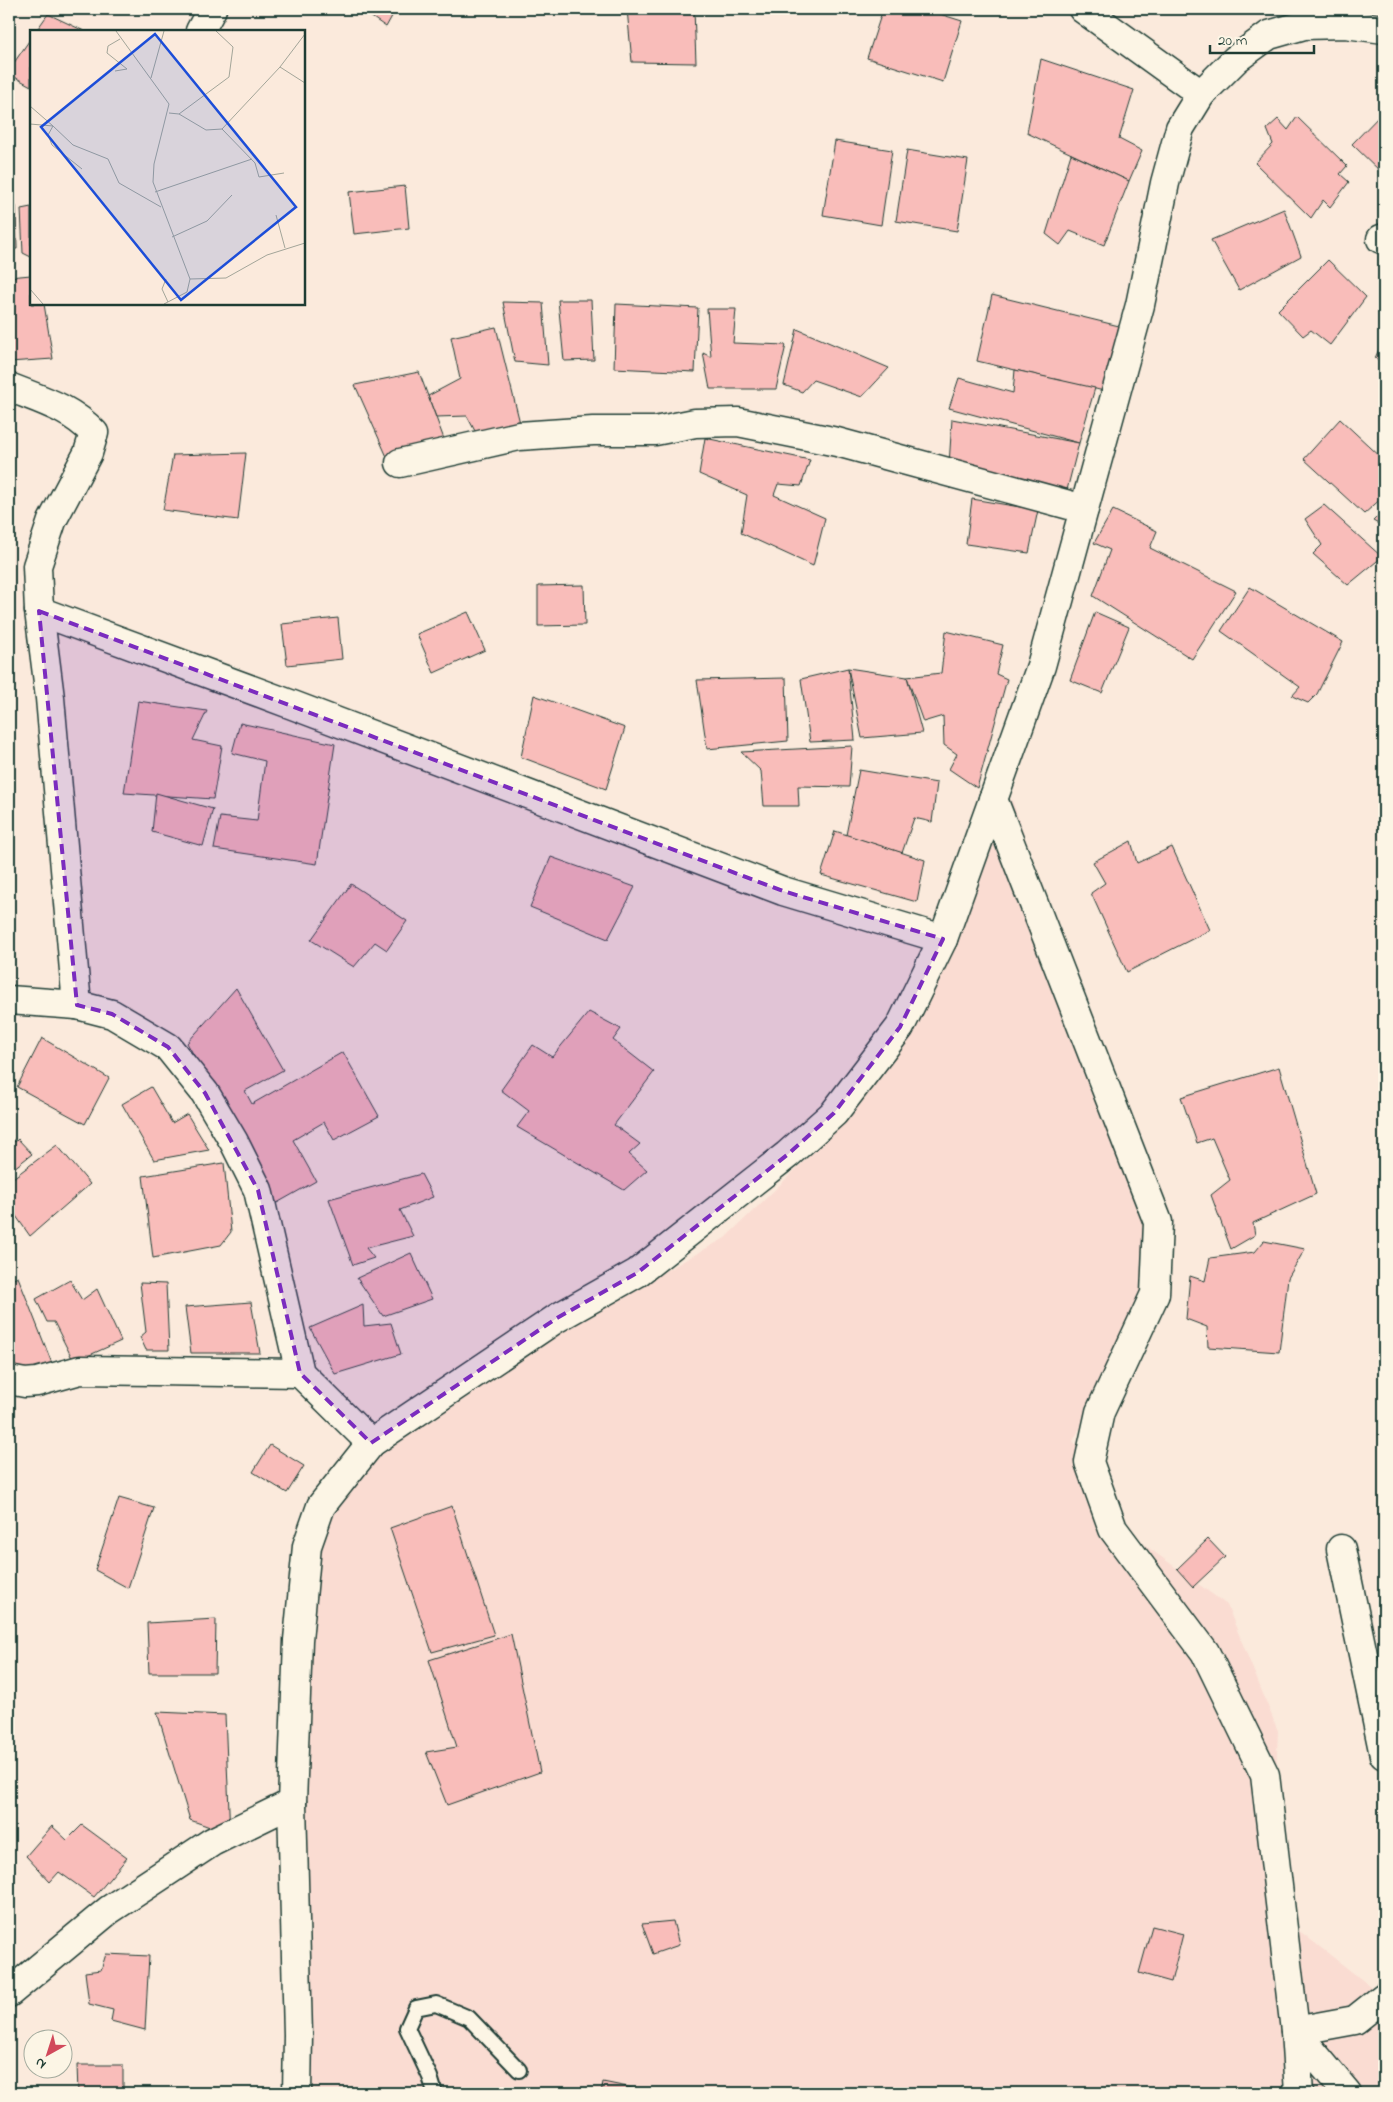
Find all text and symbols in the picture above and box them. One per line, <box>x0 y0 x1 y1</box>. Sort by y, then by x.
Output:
scale bar <box>1210 22 1314 54</box>
inset map <box>30 30 305 305</box>
text: 20 m <box>1218 30 1248 52</box>
north arrow <box>22 2030 72 2080</box>
text: N <box>30 2052 51 2074</box>

